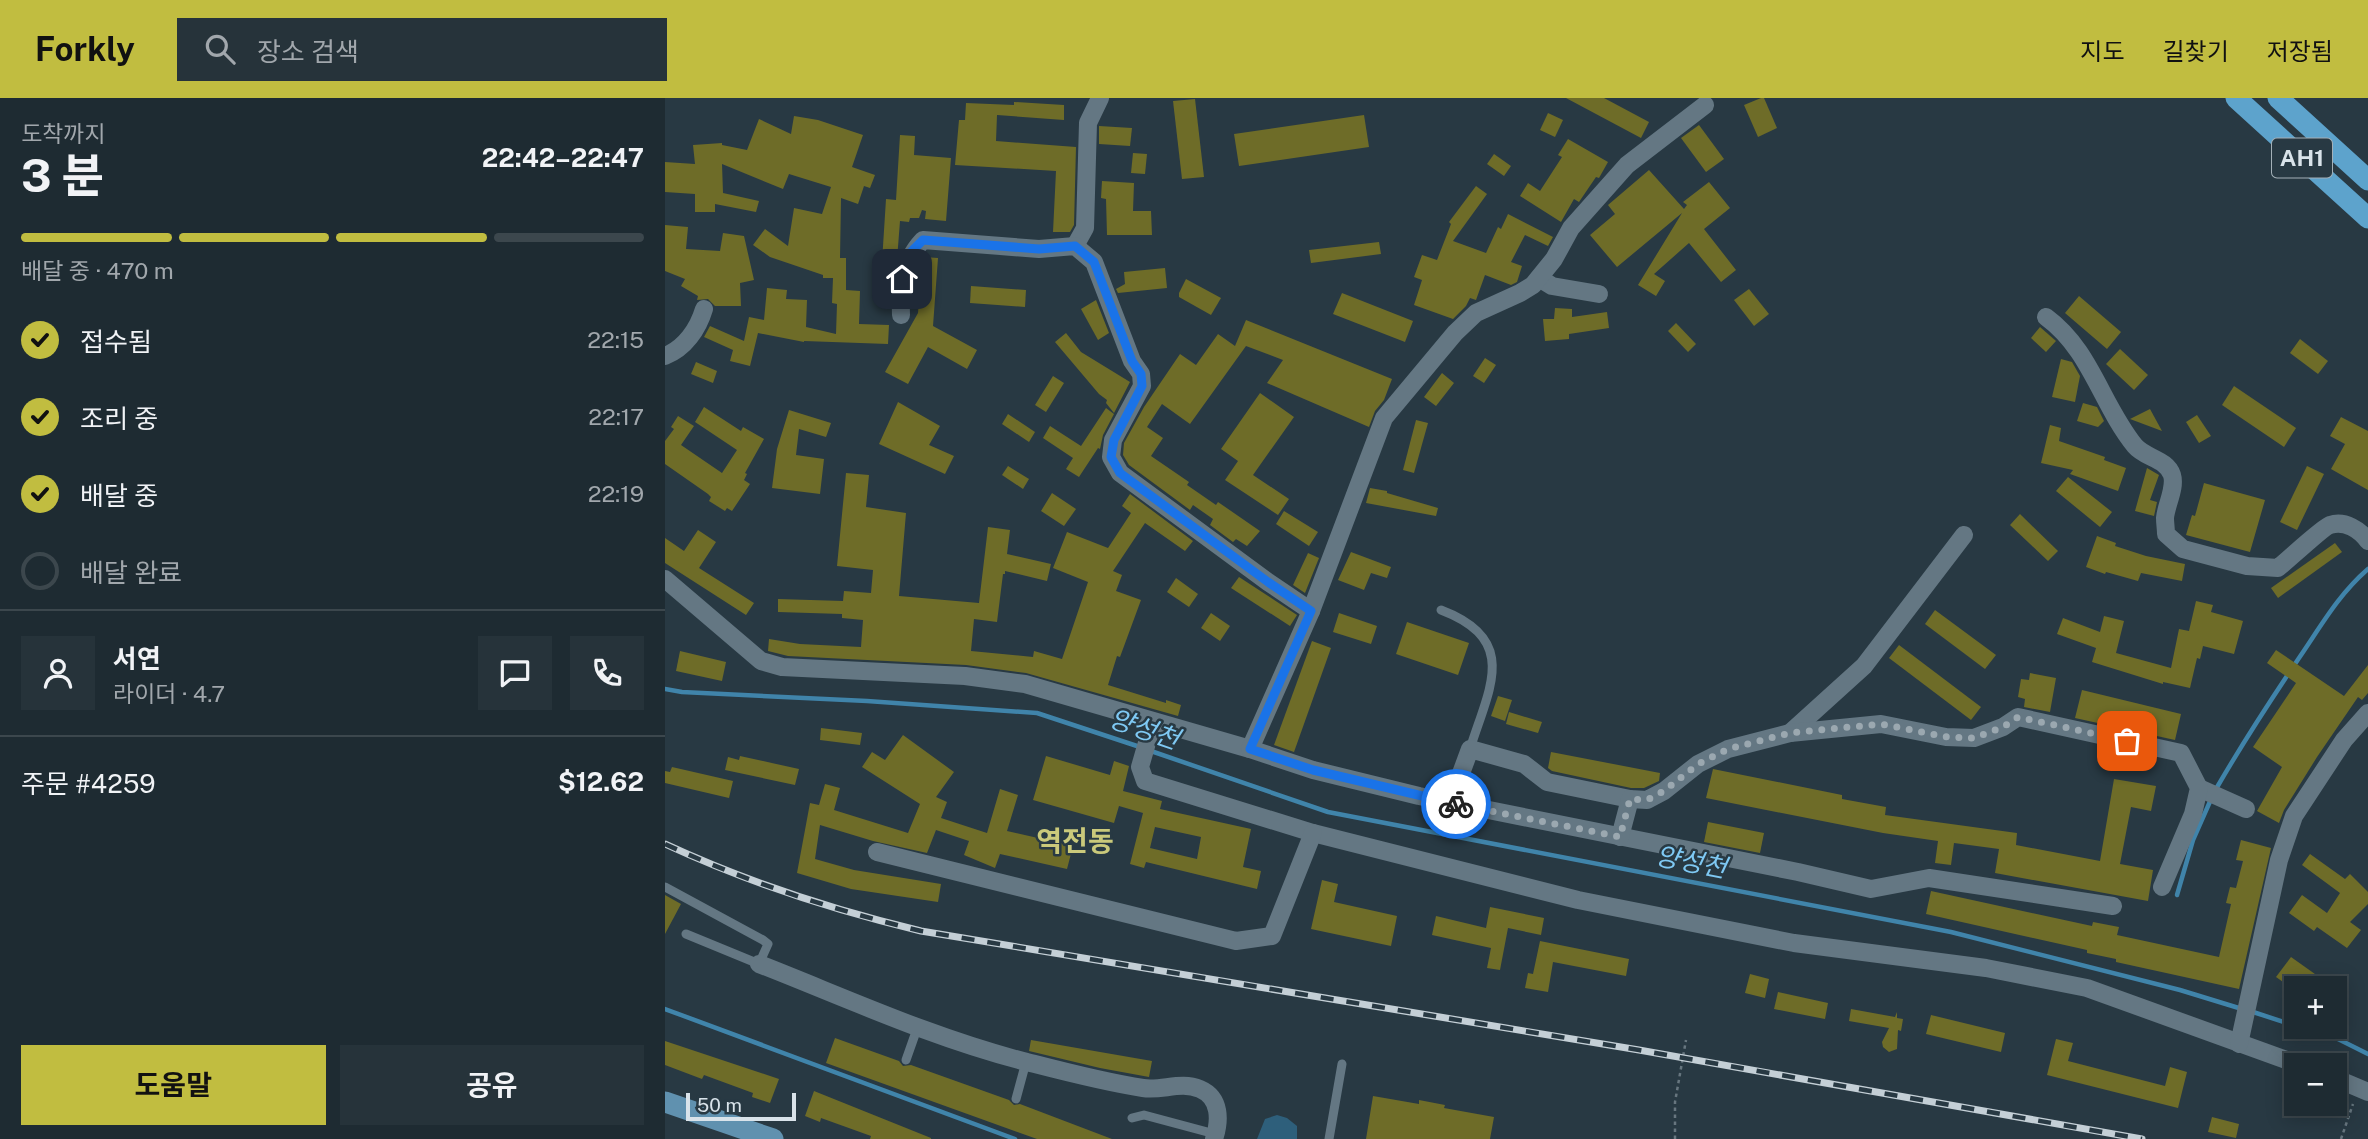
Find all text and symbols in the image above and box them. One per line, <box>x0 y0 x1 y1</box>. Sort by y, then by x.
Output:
search box <box>177 18 667 81</box>
text: Forkly <box>35 30 135 68</box>
icon: search <box>201 30 239 68</box>
text: 장소 검색 <box>257 36 359 67</box>
text: 지도 <box>2080 37 2125 65</box>
text: 길찾기 <box>2163 37 2229 65</box>
text: 저장됨 <box>2267 37 2333 65</box>
text: 도착까지 <box>21 120 106 147</box>
road number: AH1 <box>2272 138 2332 178</box>
text: 22:42–22:47 <box>482 142 644 173</box>
text: 3 분 <box>21 148 104 202</box>
pin <box>872 249 932 309</box>
text: 배달 중 · 470 m <box>21 257 174 284</box>
icon: home <box>883 260 921 298</box>
icon: check <box>21 321 59 359</box>
text: 접수됨 <box>80 326 152 357</box>
text: 22:15 <box>587 326 644 353</box>
icon: check <box>21 398 59 436</box>
text: 조리 중 <box>80 403 158 434</box>
text: 22:17 <box>588 403 644 430</box>
icon: check <box>21 475 59 513</box>
text: 배달 중 <box>80 480 158 511</box>
text: 22:19 <box>588 480 644 507</box>
text: 배달 완료 <box>80 557 182 588</box>
button: person <box>21 636 95 710</box>
button: chat <box>478 636 552 710</box>
button: phone <box>570 636 644 710</box>
text: 서연 <box>113 643 161 674</box>
text: 라이더 · 4.7 <box>113 680 225 707</box>
water label: 양성천 <box>1105 702 1186 756</box>
pin <box>2097 711 2157 771</box>
icon: bag <box>2108 722 2146 760</box>
text: $12.62 <box>558 766 644 797</box>
text: 주문 #4259 <box>21 768 156 799</box>
courier <box>1421 769 1491 839</box>
icon: bike <box>1437 785 1475 823</box>
district label: 역전동 <box>1036 824 1114 857</box>
water label: 양성천 <box>1653 839 1732 884</box>
map controls <box>2284 976 2347 1116</box>
button: + <box>2284 976 2347 1039</box>
button: 도움말 <box>21 1045 326 1125</box>
button: 공유 <box>340 1045 644 1125</box>
button: − <box>2284 1053 2347 1116</box>
scale bar <box>686 1090 796 1122</box>
text: 50 m <box>697 1094 742 1116</box>

